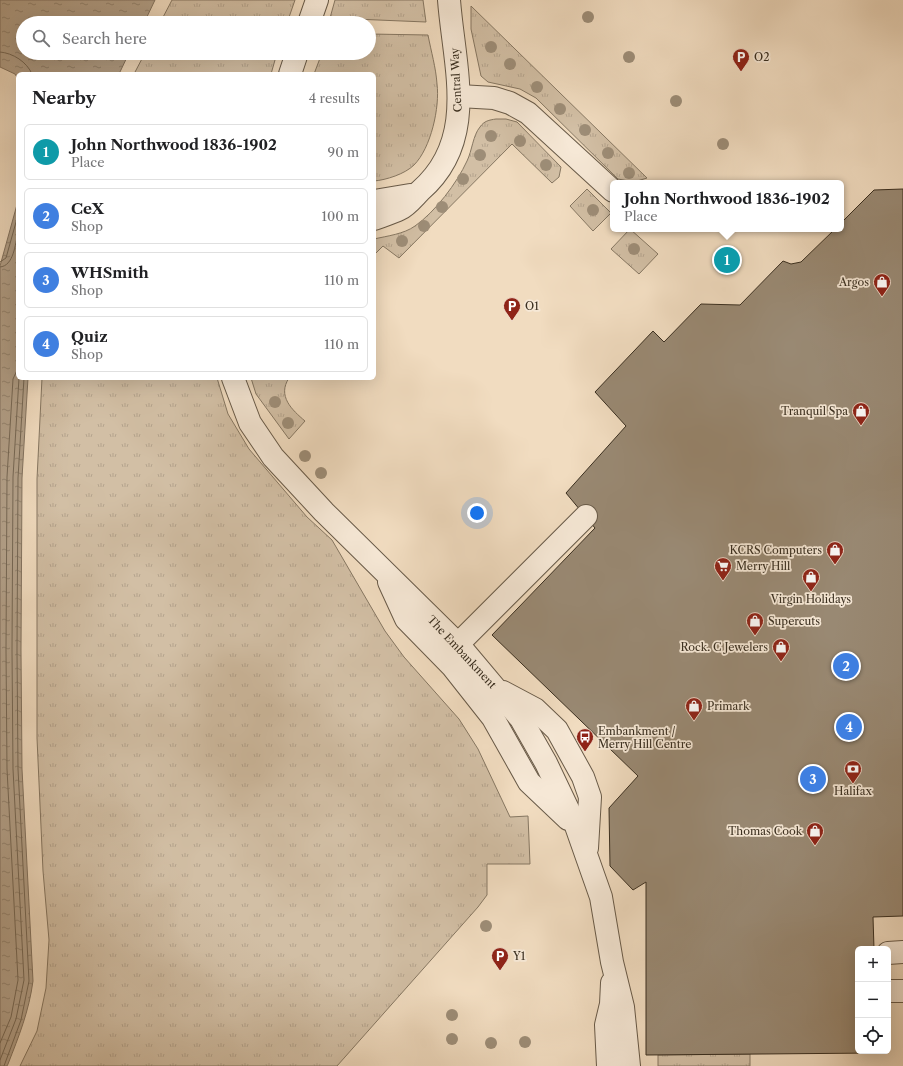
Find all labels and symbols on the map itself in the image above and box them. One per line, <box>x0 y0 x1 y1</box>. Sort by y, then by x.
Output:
street label: Central Way <box>447 47 465 112</box>
parking icon: O2 <box>731 47 751 72</box>
place label: O2 <box>754 50 769 64</box>
pin: 1 <box>714 245 740 275</box>
shop icon: Argos <box>872 272 892 297</box>
place label: Argos <box>838 275 869 289</box>
parking icon: O1 <box>502 296 522 321</box>
place label: O1 <box>525 299 539 313</box>
shop icon: Tranquil Spa <box>851 401 871 426</box>
place label: Tranquil Spa <box>781 404 848 418</box>
your location <box>467 503 487 523</box>
shop icon: KCRS Computers <box>825 540 845 565</box>
place label: KCRS Computers <box>730 543 822 557</box>
supermarket icon: Merry Hill <box>713 556 733 581</box>
place label: Merry Hill <box>736 559 791 573</box>
shop icon: Virgin Holidays <box>801 567 821 592</box>
place label: Virgin Holidays <box>770 592 851 606</box>
shop icon: Supercuts <box>745 611 765 636</box>
street label: The Embankment <box>425 613 500 692</box>
place label: Supercuts <box>768 614 820 628</box>
shop icon: Rock. C Jewelers <box>771 637 791 662</box>
place label: Rock. C Jewelers <box>680 640 768 654</box>
pin: 2 <box>833 651 859 681</box>
shop icon: Primark <box>684 696 704 721</box>
place label: Primark <box>707 699 750 713</box>
pin: 4 <box>836 712 862 742</box>
place label: Embankment / Merry Hill Centre <box>598 724 691 751</box>
bus stop icon: Embankment / Merry Hill Centre <box>575 727 595 752</box>
bank icon: Halifax <box>843 759 863 784</box>
pin: 3 <box>800 764 826 794</box>
place label: Halifax <box>834 784 873 798</box>
shop icon: Thomas Cook <box>805 821 825 846</box>
place label: Thomas Cook <box>728 824 803 838</box>
parking icon: Y1 <box>490 946 510 971</box>
place label: Y1 <box>512 949 526 963</box>

